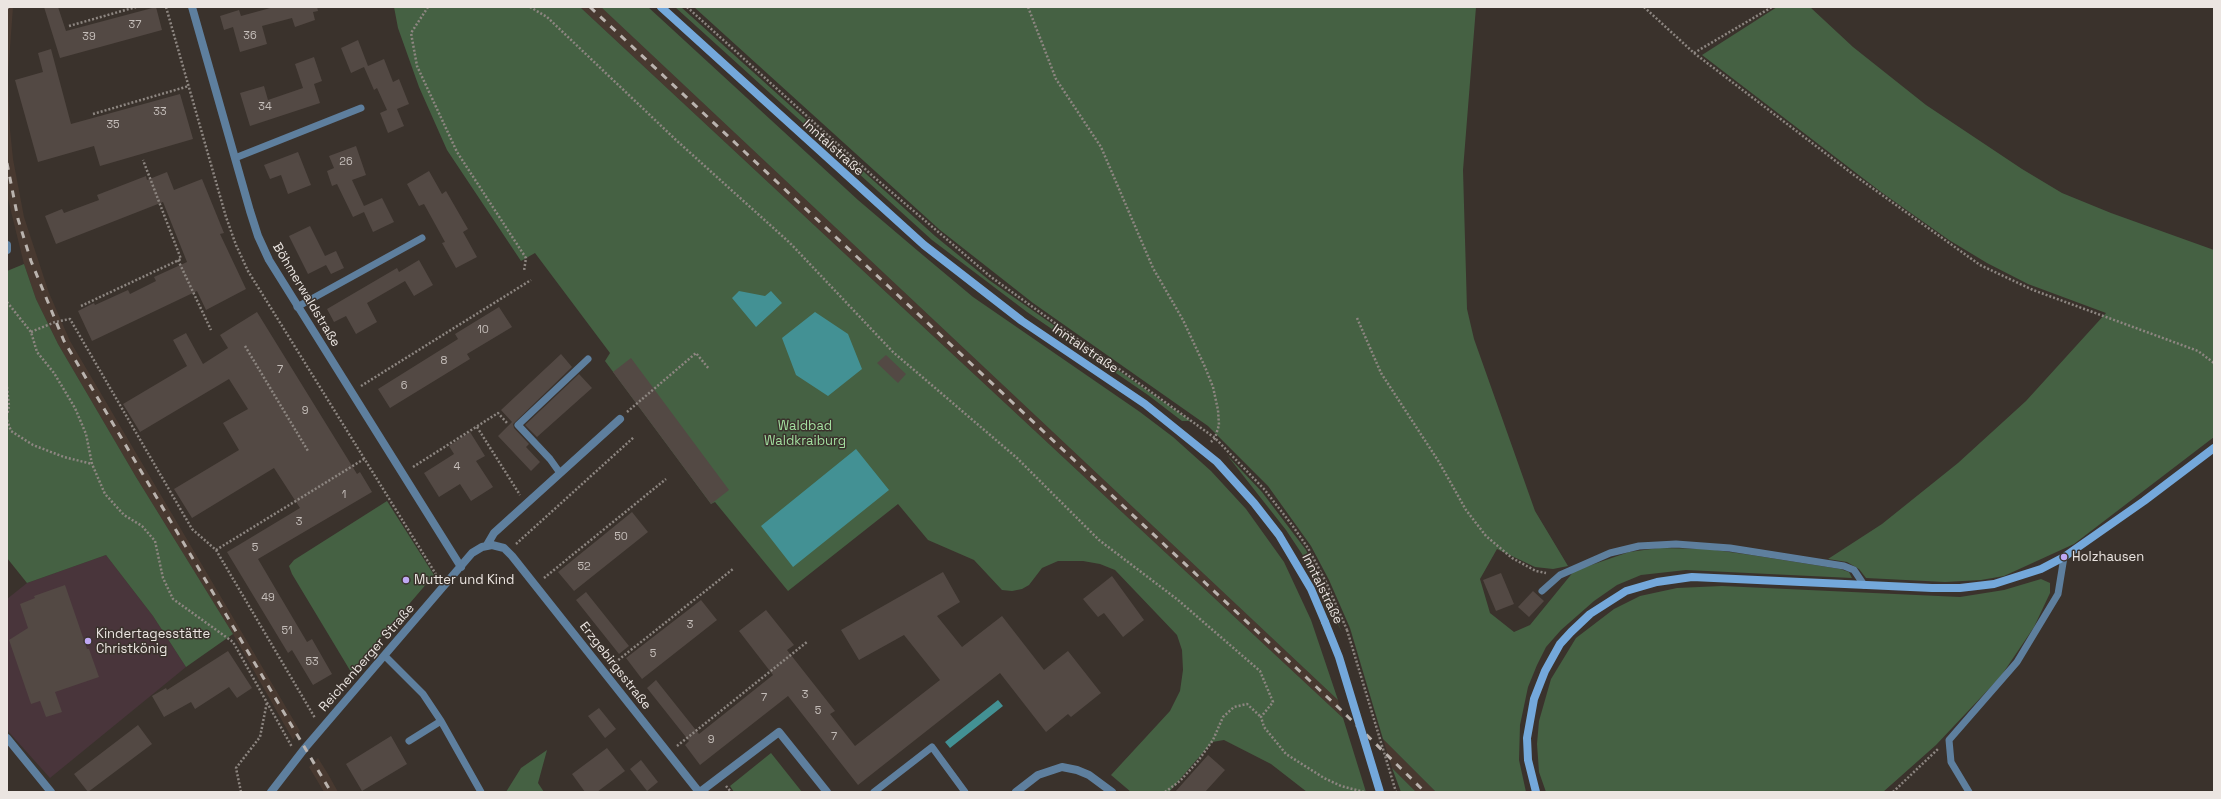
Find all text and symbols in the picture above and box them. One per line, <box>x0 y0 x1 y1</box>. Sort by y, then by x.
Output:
house number: 37 <box>129 18 141 32</box>
house number: 36 <box>243 29 257 43</box>
house number: 39 <box>82 30 96 44</box>
house number: 34 <box>258 100 272 114</box>
house number: 33 <box>153 105 167 119</box>
street label: Inntalstraße <box>799 117 867 179</box>
house number: 35 <box>106 118 120 132</box>
house number: 26 <box>339 155 353 169</box>
street label: Böhmerwaldstraße <box>269 240 343 350</box>
street label: Inntalstraße <box>1049 321 1121 377</box>
house number: 10 <box>477 323 489 337</box>
house number: 8 <box>441 354 447 368</box>
house number: 7 <box>277 363 283 377</box>
house number: 6 <box>401 379 407 393</box>
house number: 9 <box>302 404 308 418</box>
park label: Waldbad Waldkraiburg <box>764 418 846 449</box>
house number: 4 <box>454 460 460 474</box>
house number: 1 <box>342 488 346 502</box>
house number: 3 <box>296 515 302 529</box>
house number: 50 <box>614 530 628 544</box>
house number: 5 <box>252 541 258 555</box>
place label: Holzhausen <box>2072 549 2144 565</box>
street label: Inntalstraße <box>1298 551 1346 627</box>
marker: Holzhausen <box>2059 552 2069 562</box>
house number: 52 <box>577 560 591 574</box>
place label: Mutter und Kind <box>414 572 514 588</box>
marker: Mutter und Kind <box>401 575 411 585</box>
house number: 49 <box>261 591 275 605</box>
street label: Reichenberger Straße <box>316 601 418 715</box>
house number: 3 <box>687 618 693 632</box>
street label: Erzgebirgsstraße <box>576 619 654 713</box>
house number: 51 <box>281 624 293 638</box>
place label: Kindertagesstätte Christkönig <box>96 626 210 657</box>
marker: Kindertagesstätte Christkönig <box>83 636 93 646</box>
house number: 5 <box>650 647 656 661</box>
house number: 53 <box>305 655 319 669</box>
house number: 3 <box>802 688 808 702</box>
house number: 7 <box>761 691 767 705</box>
house number: 5 <box>815 704 821 718</box>
house number: 7 <box>831 730 837 744</box>
house number: 9 <box>708 733 714 747</box>

